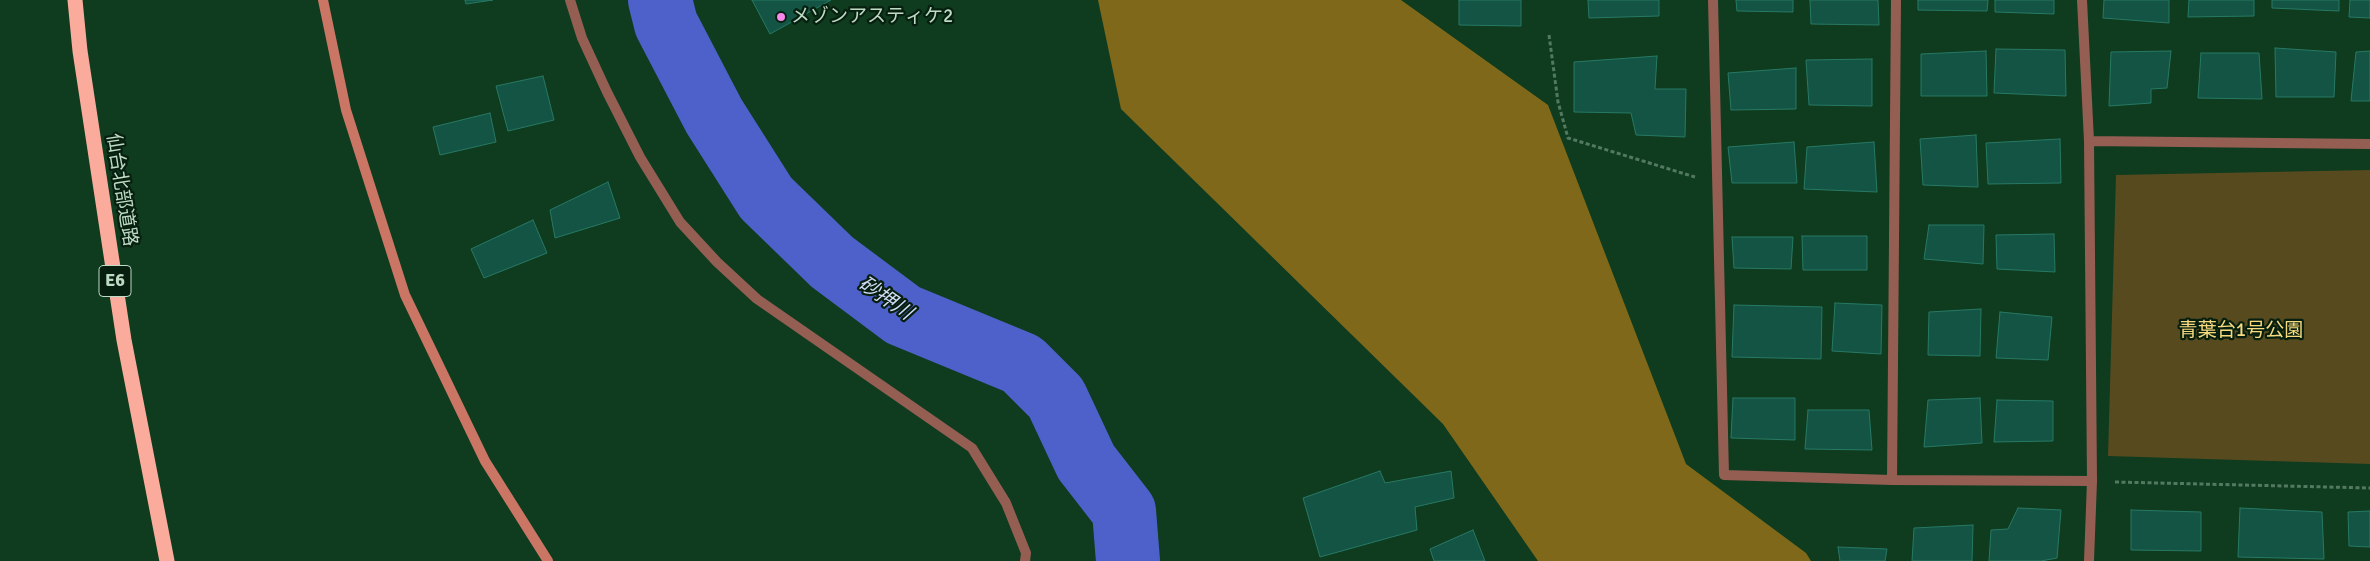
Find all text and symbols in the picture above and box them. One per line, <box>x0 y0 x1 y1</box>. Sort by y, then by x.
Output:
place label: メゾンアスティケ2 <box>791 6 953 28</box>
marker: メゾンアスティケ2 <box>775 11 787 23</box>
street label: 仙台北部道路 <box>101 132 141 248</box>
road number: E6 <box>99 266 131 296</box>
water label: 砂押川 <box>853 272 917 326</box>
park label: 青葉台1号公園 <box>2179 320 2303 342</box>

